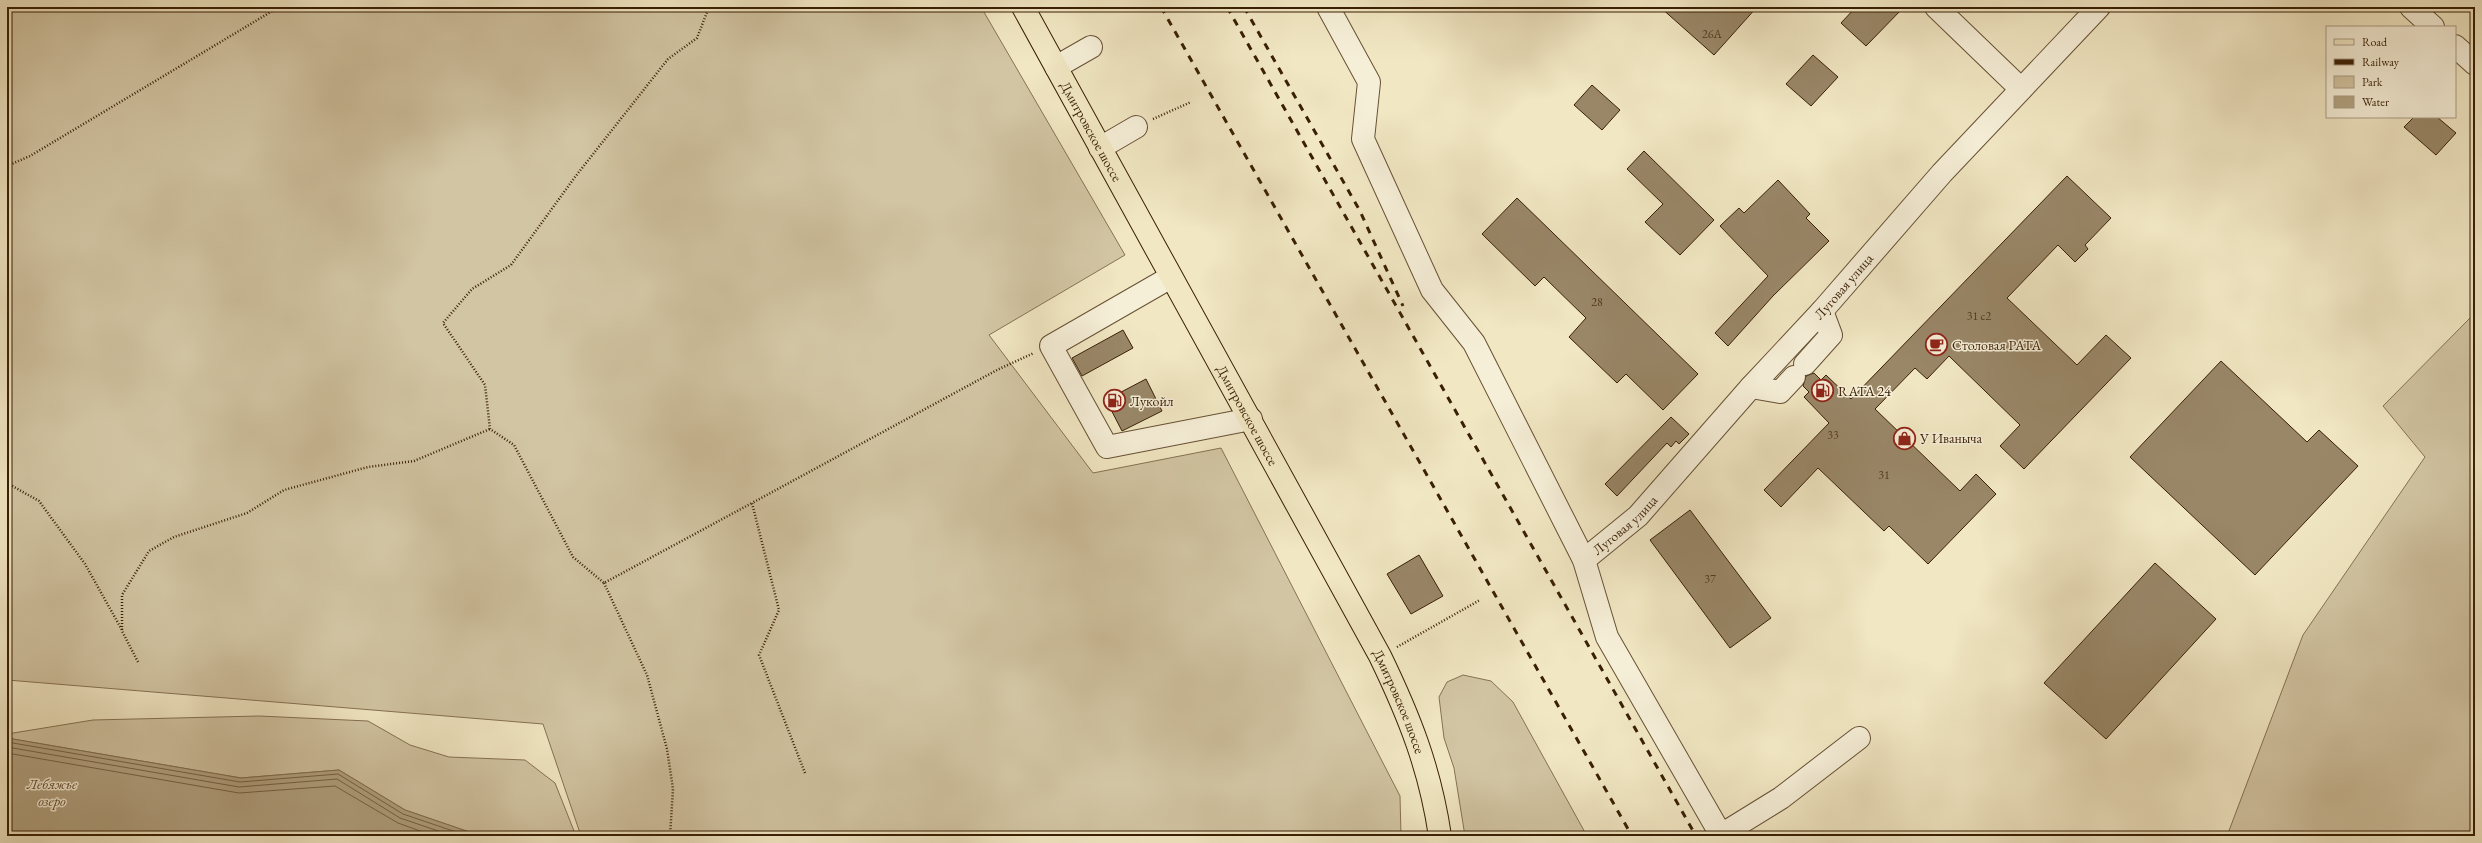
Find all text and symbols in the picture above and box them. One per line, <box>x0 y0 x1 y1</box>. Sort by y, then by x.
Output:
house number: 26А <box>1702 26 1723 42</box>
legend <box>2326 26 2456 118</box>
text: Road <box>2362 34 2388 50</box>
text: Railway <box>2362 54 2400 70</box>
text: Park <box>2362 74 2383 90</box>
street label: Дмитровское шоссе <box>1057 78 1127 185</box>
text: Water <box>2362 94 2389 110</box>
street label: Луговая улица <box>1810 249 1877 323</box>
house number: 28 <box>1591 294 1603 310</box>
house number: 31 с2 <box>1967 308 1992 324</box>
cafe icon: Столовая РАТА <box>1923 332 1949 358</box>
place label: Столовая РАТА <box>1952 336 2042 354</box>
street label: Дмитровское шоссе <box>1213 362 1283 469</box>
fuel station icon: RATA 24 <box>1809 378 1835 404</box>
place label: RATA 24 <box>1838 382 1891 400</box>
fuel station icon: Лукойл <box>1102 388 1128 414</box>
place label: Лукойл <box>1130 392 1174 410</box>
shop icon: У Иваныча <box>1892 425 1918 451</box>
house number: 33 <box>1827 427 1839 443</box>
place label: У Иваныча <box>1919 429 1983 447</box>
house number: 31 <box>1878 467 1890 483</box>
street label: Луговая улица <box>1589 491 1662 559</box>
house number: 37 <box>1704 571 1716 587</box>
street label: Дмитровское шоссе <box>1369 646 1429 756</box>
water label: Лебяжье озеро <box>26 774 78 810</box>

